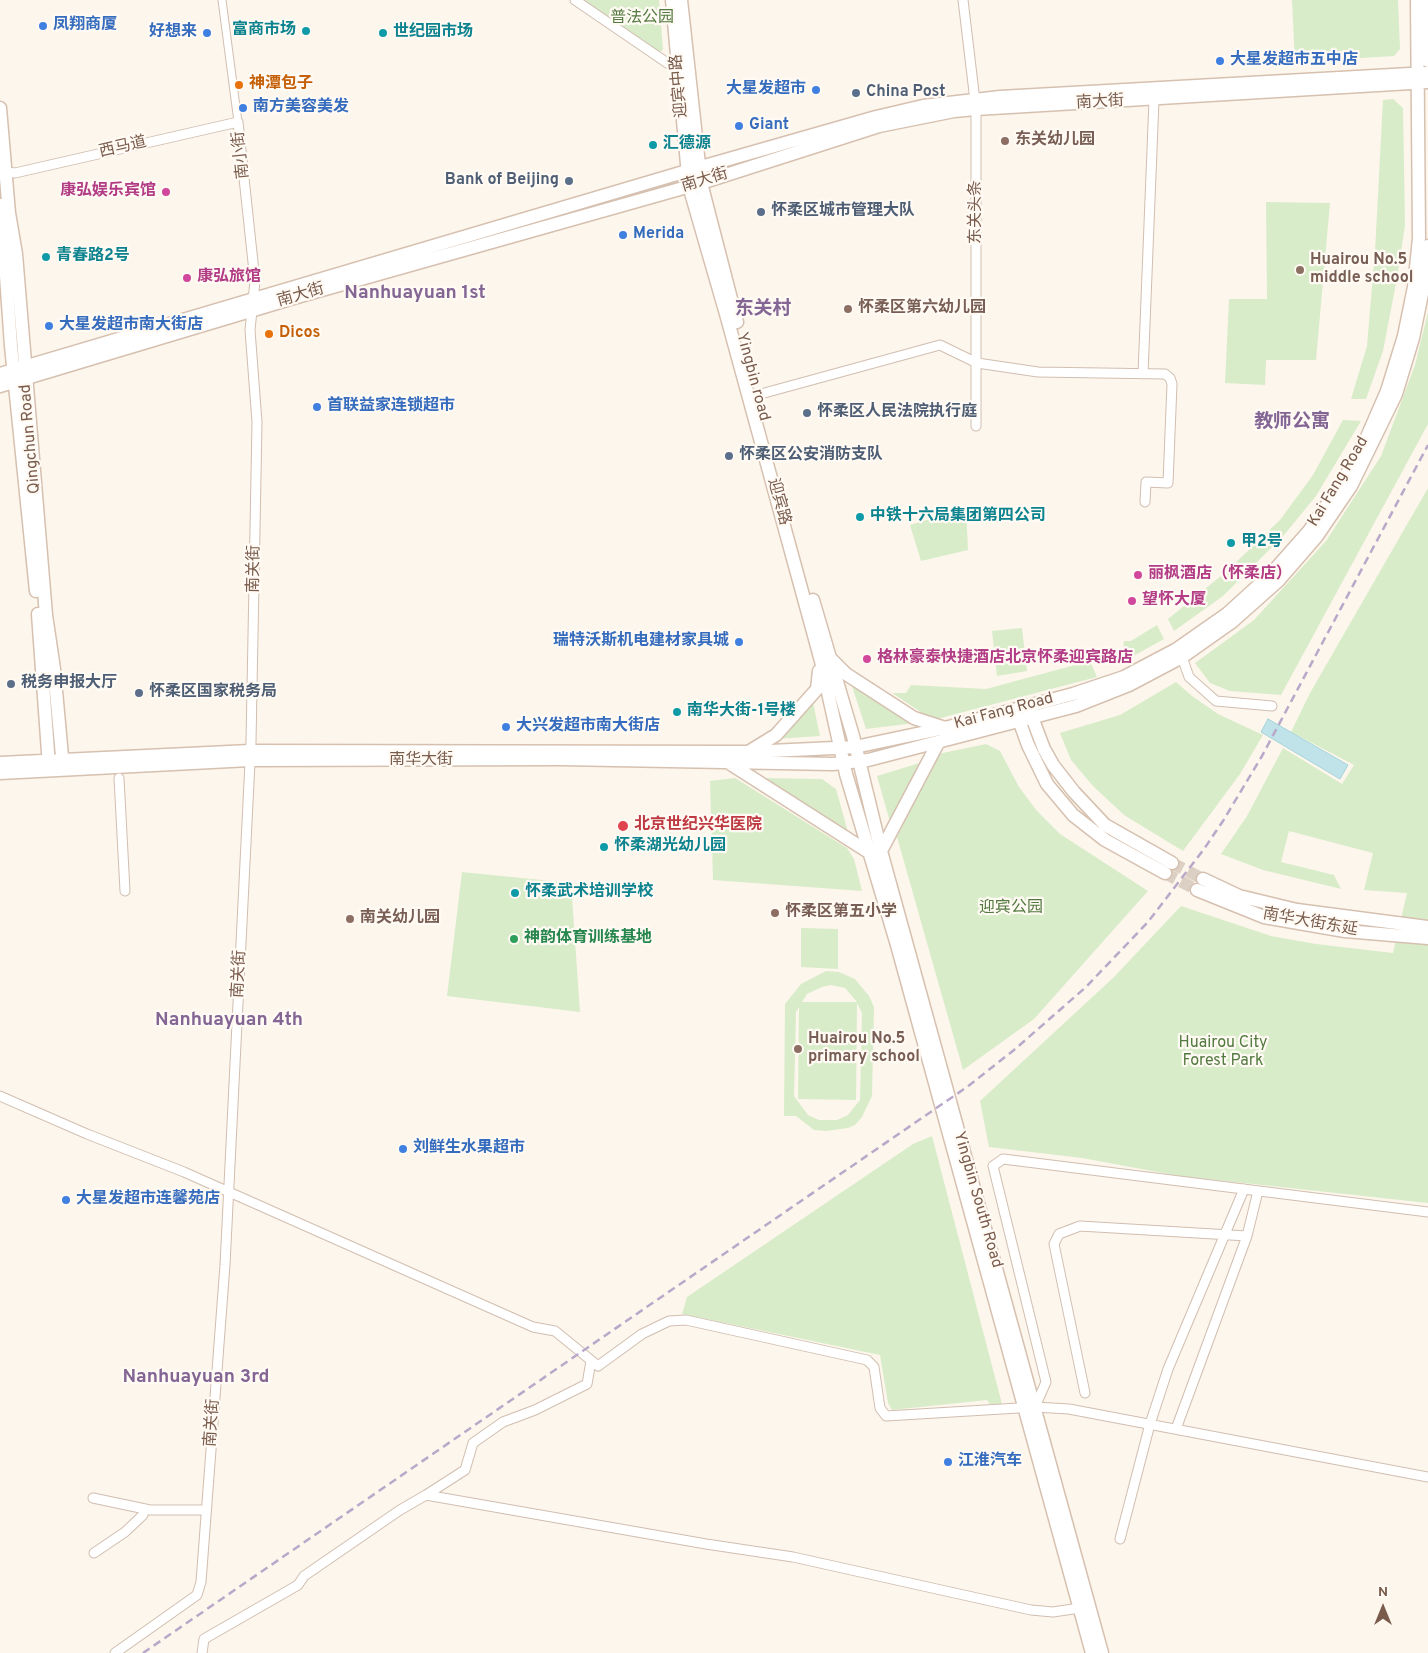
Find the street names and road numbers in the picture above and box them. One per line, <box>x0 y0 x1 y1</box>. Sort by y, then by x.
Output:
street label: 迎宾中路 <box>668 53 692 119</box>
street label: 南大街 <box>1076 92 1124 114</box>
street label: 南小街 <box>230 130 254 180</box>
street label: 西马道 <box>97 133 149 163</box>
street label: 南大街 <box>679 165 731 197</box>
street label: 东关头条 <box>967 180 987 244</box>
street label: 南大街 <box>275 280 327 312</box>
street label: Yingbin road <box>731 331 773 423</box>
street label: Qingchun Road <box>17 383 45 495</box>
street label: Kai Fang Road <box>1305 433 1373 531</box>
street label: 迎宾路 <box>763 476 793 528</box>
street label: 南关街 <box>245 545 265 593</box>
street label: Kai Fang Road <box>952 690 1056 734</box>
street label: 南华大街 <box>389 751 453 771</box>
street label: 南华大街东延 <box>1261 905 1359 941</box>
street label: 南关街 <box>229 950 251 998</box>
street label: Yingbin South Road <box>948 1130 1006 1270</box>
street label: 南关街 <box>202 1398 224 1448</box>

